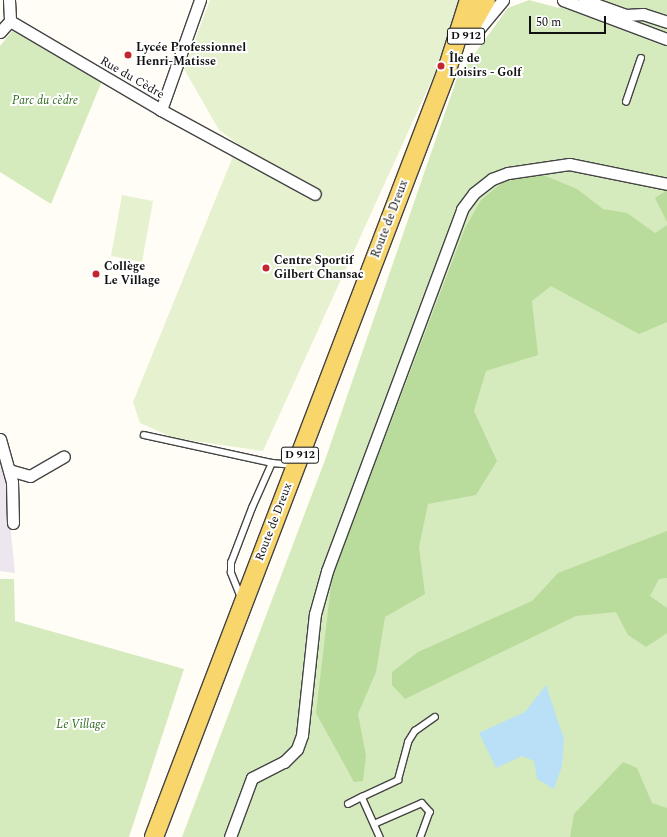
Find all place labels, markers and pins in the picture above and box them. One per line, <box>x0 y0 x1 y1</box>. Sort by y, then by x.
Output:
place label: Lycée Professionnel Henri-Matisse <box>136 41 246 69</box>
marker: Lycée Professionnel Henri-Matisse <box>123 50 133 60</box>
place label: Île de Loisirs - Golf <box>449 52 522 80</box>
marker: Île de Loisirs - Golf <box>436 61 446 71</box>
place label: Centre Sportif Gilbert Chansac <box>274 254 364 282</box>
place label: Collège Le Village <box>104 260 160 288</box>
marker: Centre Sportif Gilbert Chansac <box>261 263 271 273</box>
marker: Collège Le Village <box>91 269 101 279</box>

